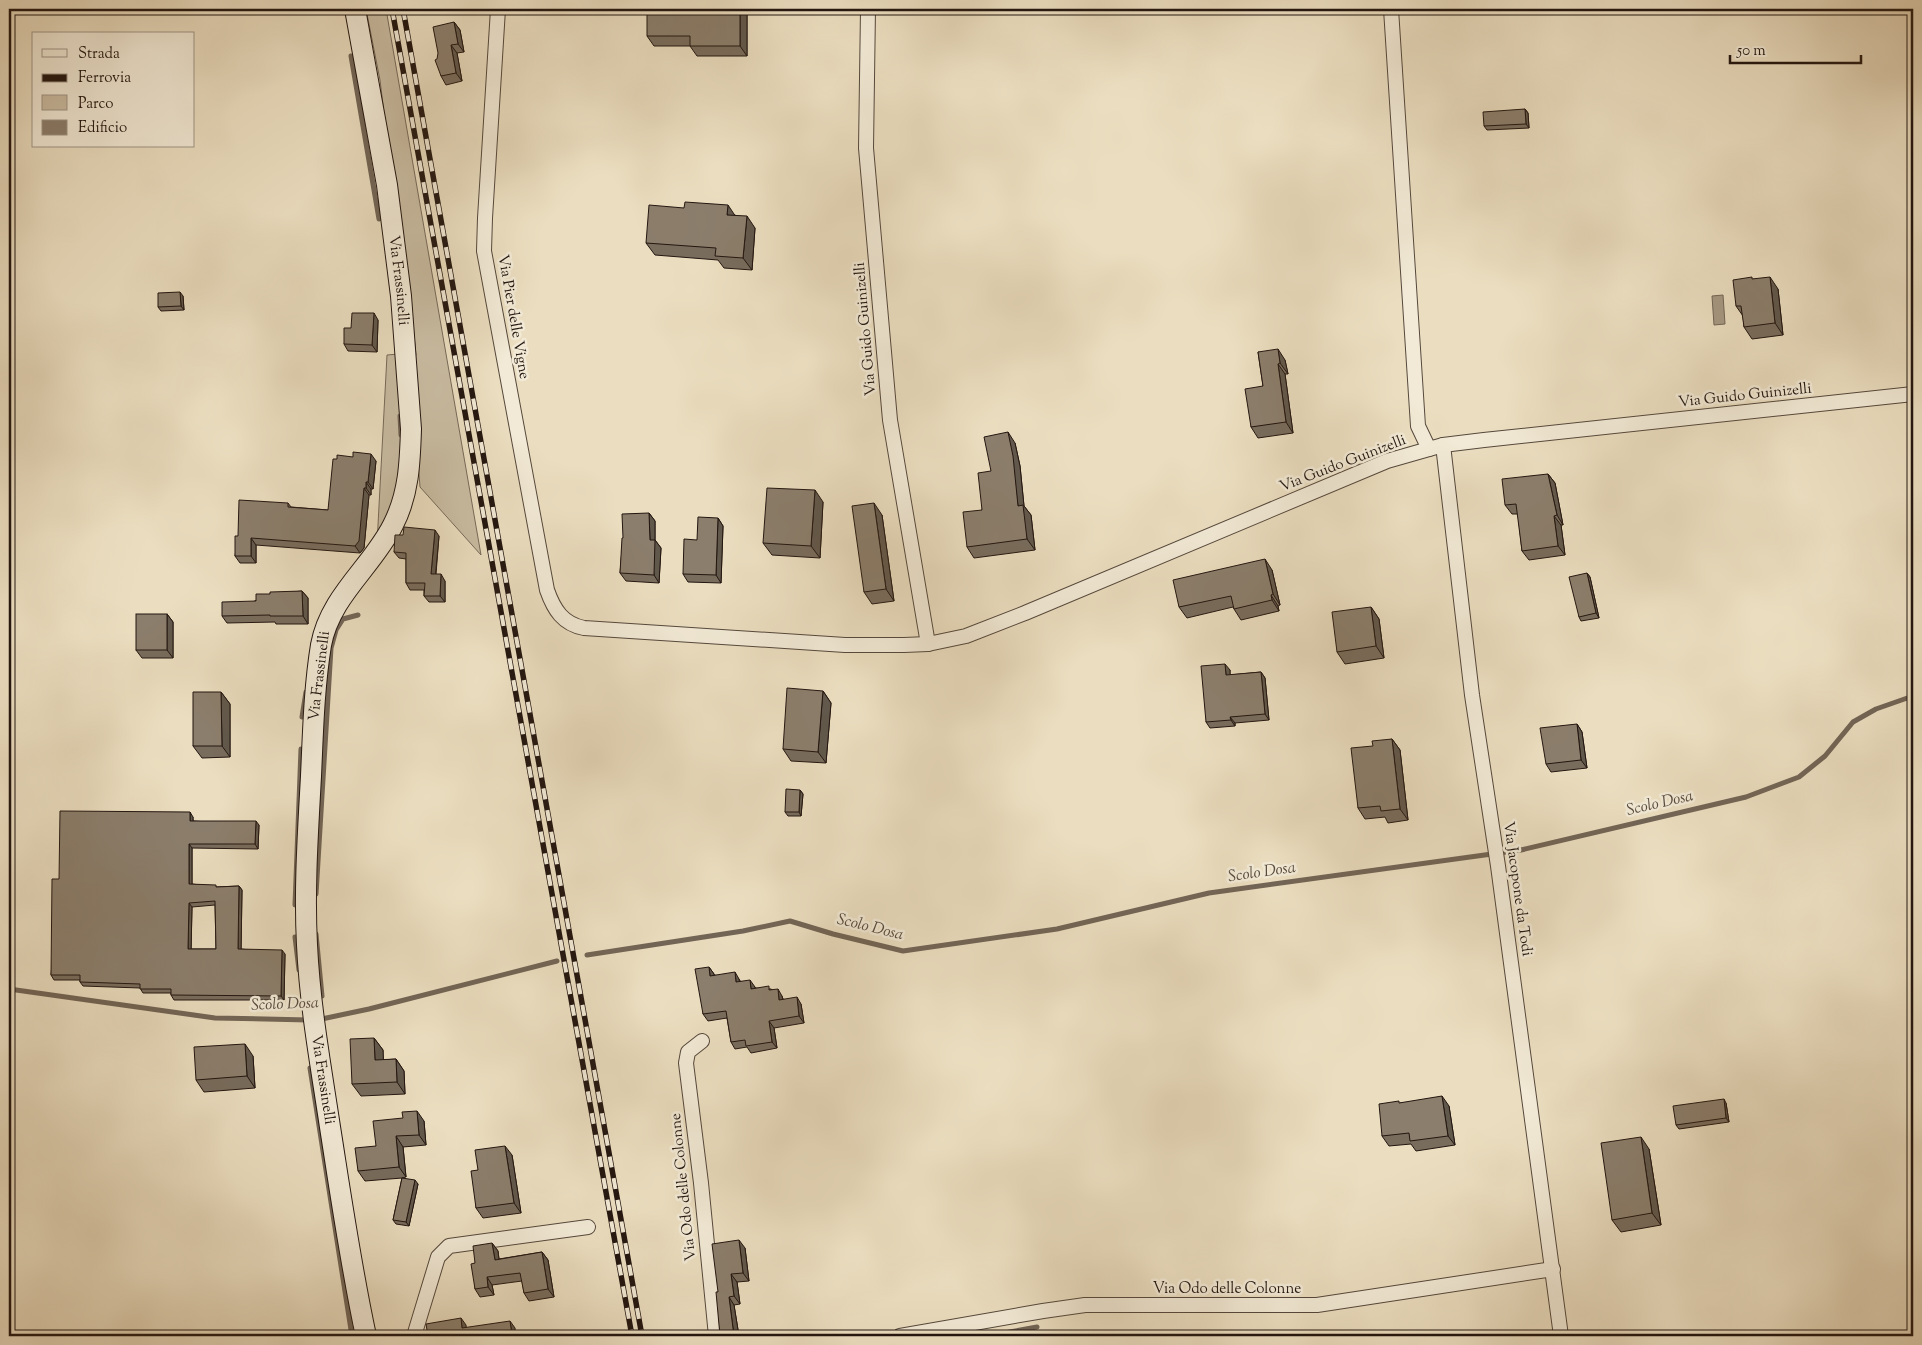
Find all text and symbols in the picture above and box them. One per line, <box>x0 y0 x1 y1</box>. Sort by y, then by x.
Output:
legend <box>32 32 195 148</box>
scale bar <box>1730 32 1861 64</box>
text: 50 m <box>1736 41 1766 62</box>
text: Strada <box>78 44 120 65</box>
text: Ferrovia <box>78 68 131 89</box>
text: Parco <box>78 94 114 115</box>
text: Edificio <box>78 118 127 139</box>
street label: Via Frassinelli <box>383 234 414 326</box>
street label: Via Pier delle Vigne <box>492 253 534 381</box>
street label: Via Guido Guinizelli <box>850 261 882 397</box>
street label: Via Guido Guinizelli <box>1677 379 1813 413</box>
street label: Via Guido Guinizelli <box>1277 430 1409 498</box>
street label: Via Frassinelli <box>304 630 336 722</box>
water label: Scolo Dosa <box>1624 785 1696 823</box>
street label: Via Jacopone da Todi <box>1497 820 1537 958</box>
water label: Scolo Dosa <box>1227 857 1297 889</box>
water label: Scolo Dosa <box>834 909 906 947</box>
water label: Scolo Dosa <box>251 992 319 1018</box>
street label: Via Frassinelli <box>306 1033 340 1126</box>
street label: Via Odo delle Colonne <box>666 1112 702 1262</box>
street label: Via Odo delle Colonne <box>1153 1279 1301 1300</box>

